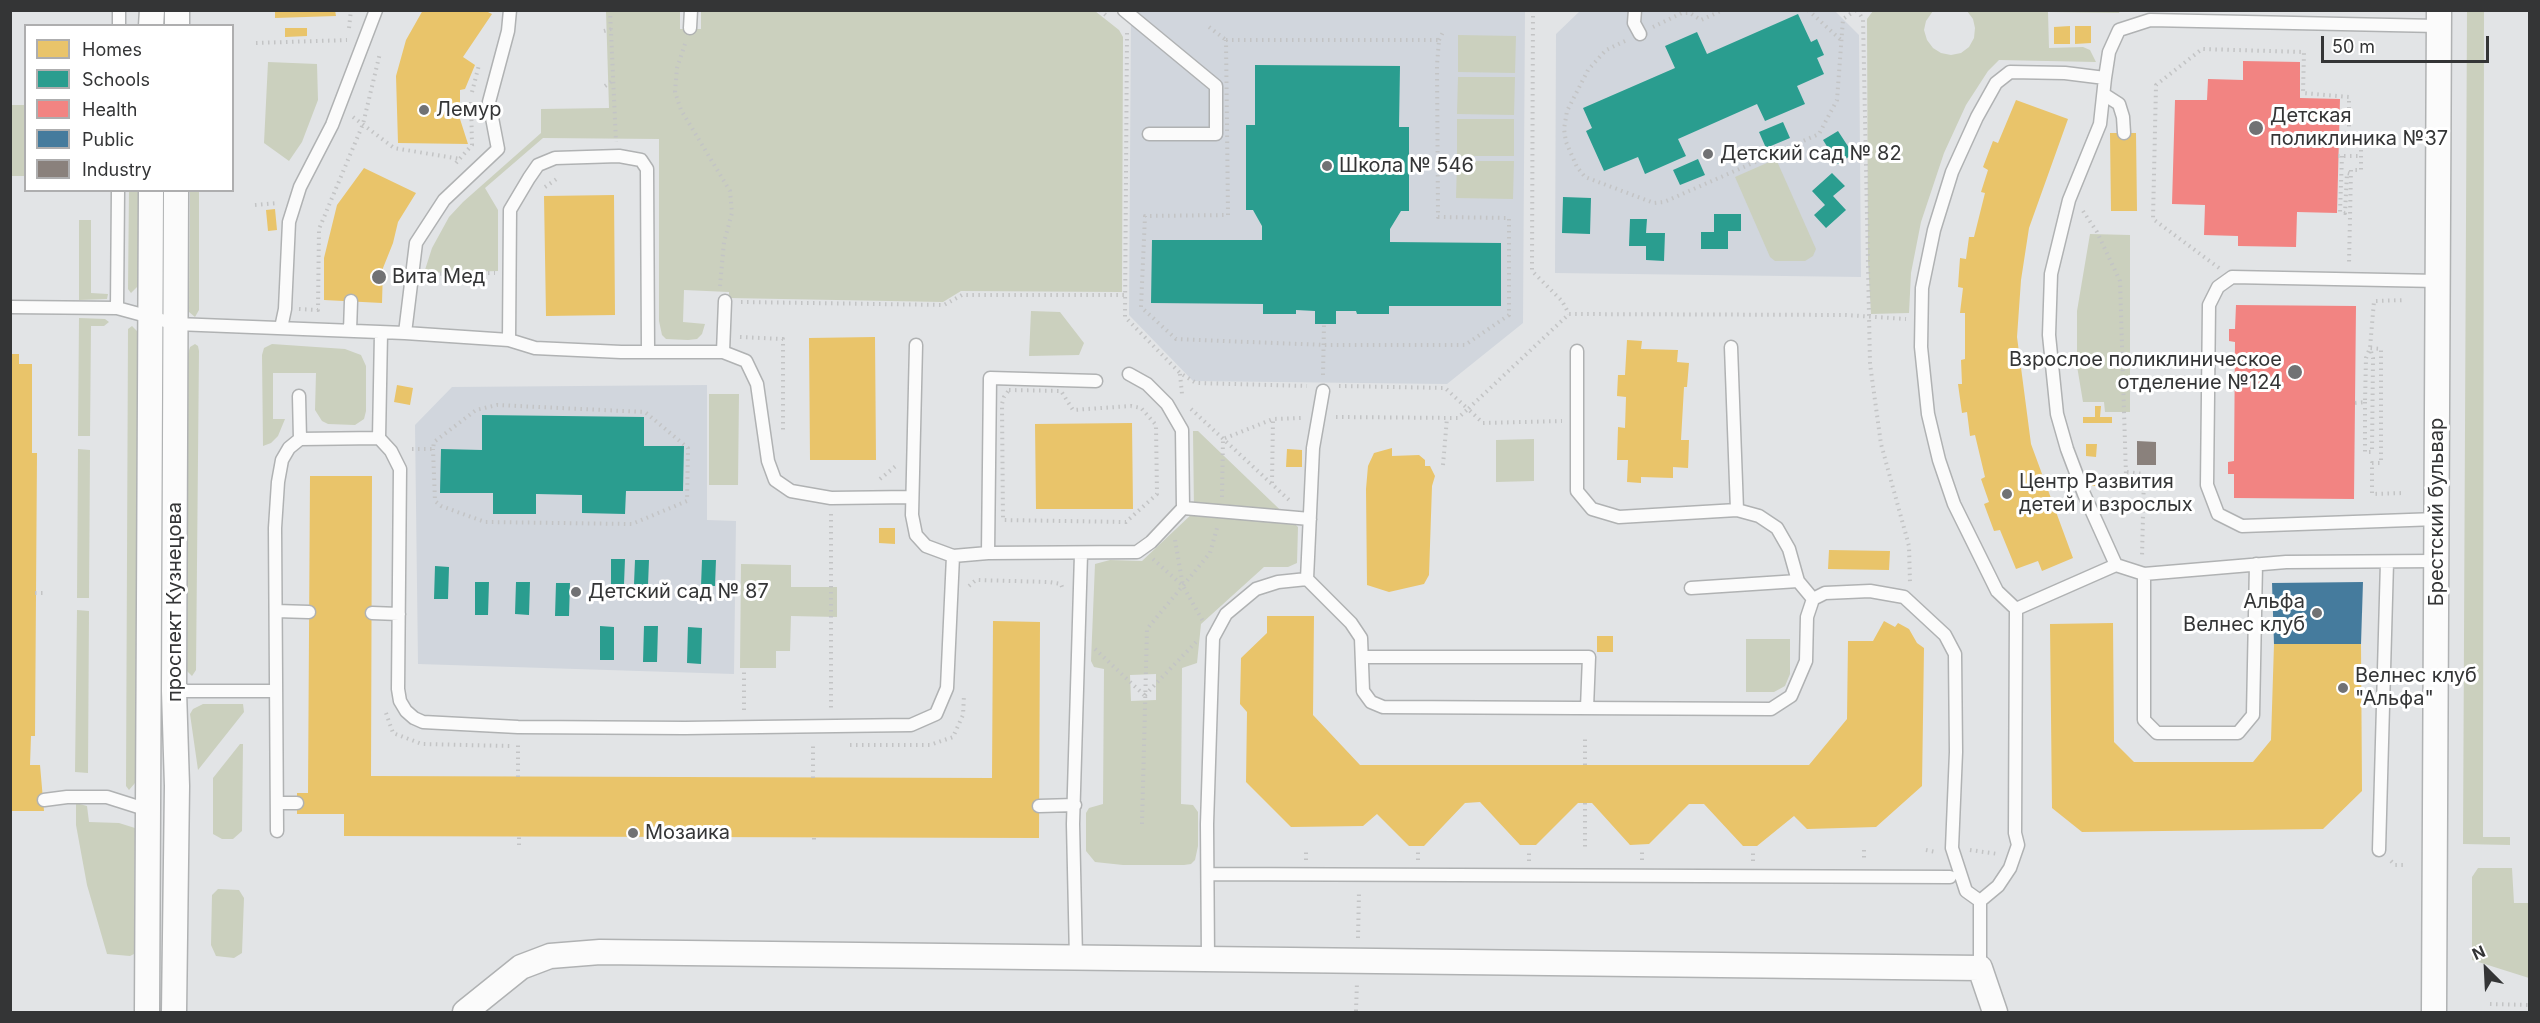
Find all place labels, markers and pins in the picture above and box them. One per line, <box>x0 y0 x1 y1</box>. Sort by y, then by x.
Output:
place label: Лемур <box>436 98 502 122</box>
marker: Лемур <box>417 103 431 117</box>
place label: Детская поликлиника №37 <box>2270 104 2448 151</box>
marker: Детская поликлиника №37 <box>2247 119 2265 137</box>
place label: Детский сад № 82 <box>1720 142 1902 166</box>
marker: Детский сад № 82 <box>1701 147 1715 161</box>
place label: Школа № 546 <box>1339 154 1474 178</box>
marker: Школа № 546 <box>1320 159 1334 173</box>
place label: Вита Мед <box>392 265 485 289</box>
marker: Вита Мед <box>370 268 388 286</box>
place label: Взрослое поликлиническое отделение №124 <box>2009 348 2282 395</box>
marker: Взрослое поликлиническое отделение №124 <box>2286 363 2304 381</box>
place label: Центр Развития детей и взрослых <box>2019 470 2193 517</box>
marker: Центр Развития детей и взрослых <box>2000 487 2014 501</box>
place label: Детский сад № 87 <box>588 580 769 604</box>
marker: Детский сад № 87 <box>569 585 583 599</box>
place label: Альфа Велнес клуб <box>2183 590 2305 637</box>
marker: Альфа Велнес клуб <box>2310 606 2324 620</box>
place label: Велнес клуб "Альфа" <box>2355 664 2477 711</box>
marker: Велнес клуб "Альфа" <box>2336 681 2350 695</box>
place label: Мозаика <box>645 821 730 845</box>
marker: Мозаика <box>626 826 640 840</box>

